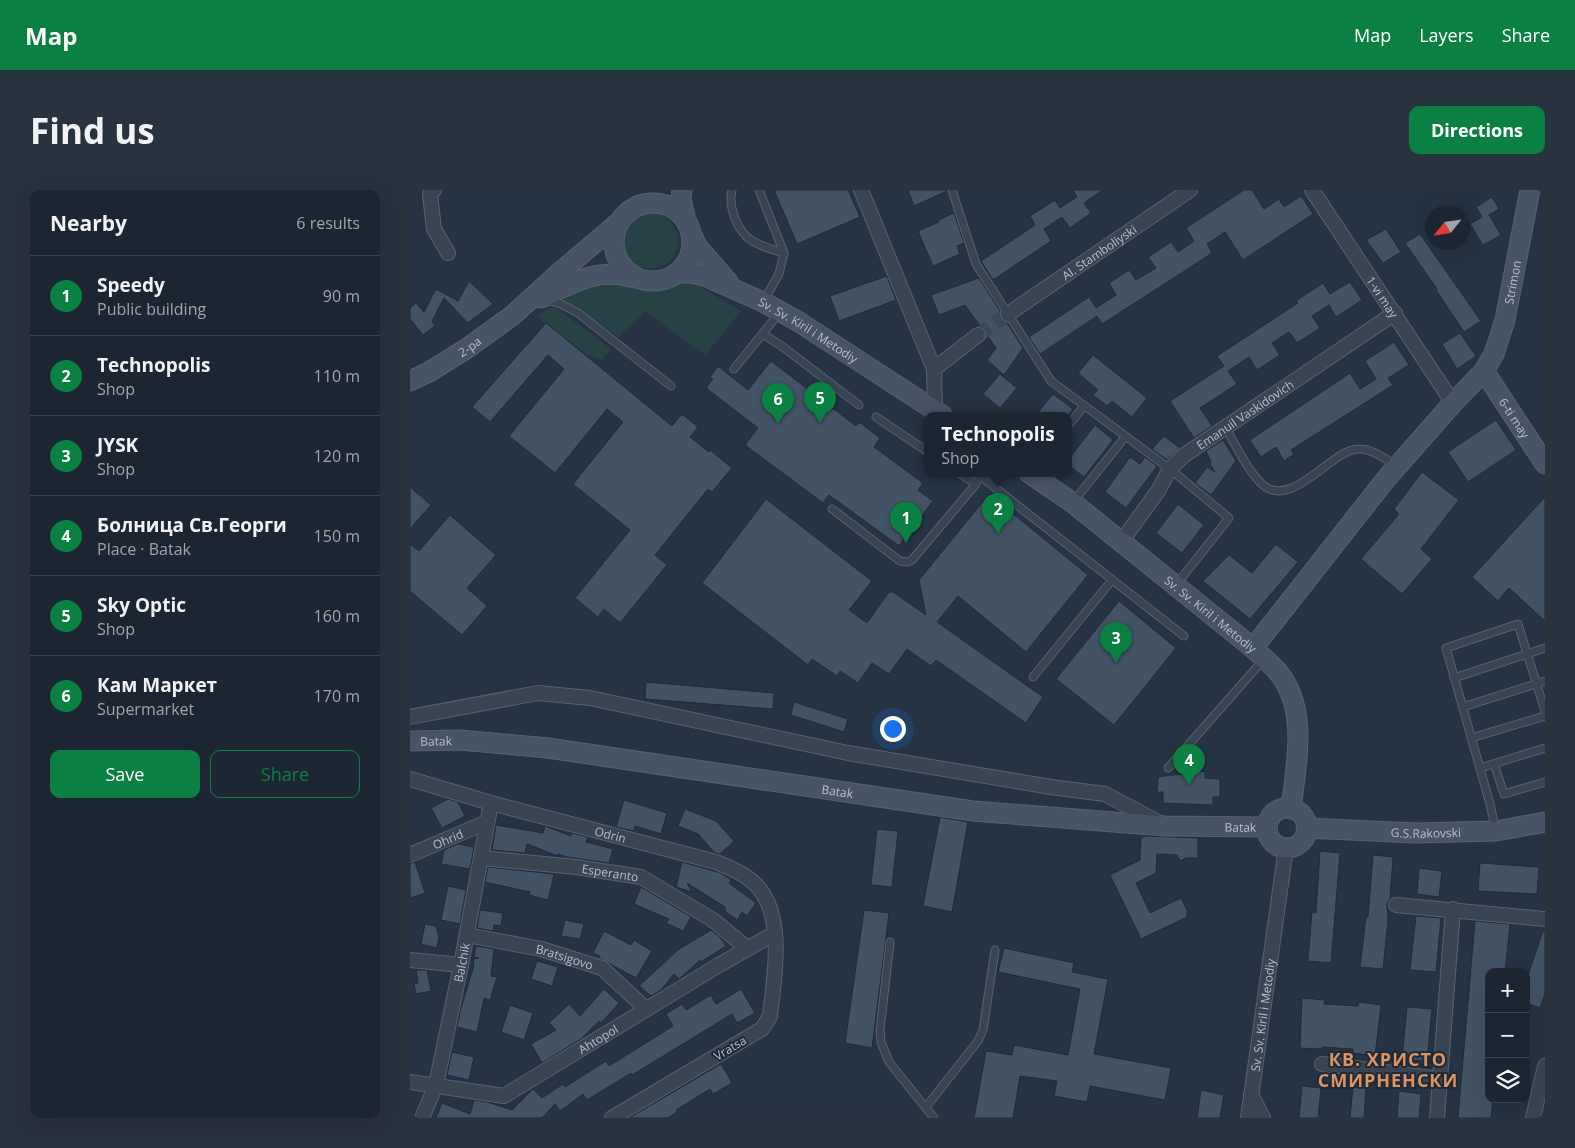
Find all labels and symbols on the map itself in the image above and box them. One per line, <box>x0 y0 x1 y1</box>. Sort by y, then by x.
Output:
north arrow <box>1425 205 1470 250</box>
street label: Al. Stamboliyski <box>1058 220 1140 284</box>
street label: Strimon <box>1500 259 1525 306</box>
street label: 1-vi may <box>1363 273 1403 322</box>
street label: Sv. Sv. Kiril i Metodiy <box>756 293 862 367</box>
street label: 2-ра <box>455 332 485 360</box>
street label: Emanuil Vaskidovich <box>1193 375 1297 453</box>
pin: 5 <box>804 382 836 423</box>
pin: 6 <box>762 383 794 424</box>
street label: 6-ti may <box>1495 394 1535 442</box>
pin: 2 <box>982 493 1014 534</box>
pin: 1 <box>890 502 922 543</box>
street label: Sv. Sv. Kiril i Metodiy <box>1161 572 1261 657</box>
pin: 3 <box>1100 622 1132 663</box>
your location <box>880 716 906 742</box>
street label: Batak <box>420 732 453 749</box>
pin: 4 <box>1173 744 1205 785</box>
street label: Batak <box>821 780 855 802</box>
street label: Batak <box>1224 818 1257 835</box>
street label: Odrin <box>593 822 628 847</box>
street label: G.S.Rakovski <box>1390 823 1461 842</box>
street label: Ohrid <box>430 825 466 853</box>
street label: Esperanto <box>581 860 640 885</box>
street label: Bratsigovo <box>535 940 595 973</box>
street label: Balchik <box>449 941 474 984</box>
street label: Sv. Sv. Kiril i Metodiy <box>1246 956 1279 1073</box>
street label: Ahtopol <box>575 1020 621 1058</box>
street label: Vratsa <box>710 1032 750 1064</box>
district label: КВ. ХРИСТО СМИРНЕНСКИ <box>1318 1047 1458 1092</box>

